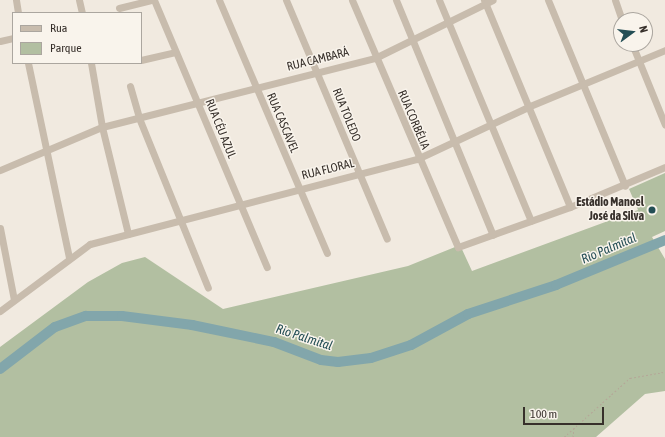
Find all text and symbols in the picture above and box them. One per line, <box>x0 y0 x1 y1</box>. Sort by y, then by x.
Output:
legend <box>12 12 142 64</box>
north arrow <box>613 12 653 52</box>
text: Rua <box>50 21 67 35</box>
text: N <box>637 24 650 34</box>
text: Parque <box>50 41 82 55</box>
street label: RUA CAMBARÁ <box>286 45 350 75</box>
street label: RUA TOLEDO <box>329 86 363 144</box>
street label: RUA CORBÉLIA <box>394 88 432 152</box>
street label: RUA CASCAVEL <box>263 91 301 155</box>
street label: RUA CÉU AZUL <box>202 97 238 161</box>
street label: RUA FLORAL <box>300 157 356 183</box>
place label: Estádio Manoel José da Silva <box>576 196 644 224</box>
marker: Estádio Manoel José da Silva <box>647 205 657 215</box>
water label: Rio Palmital <box>579 230 639 268</box>
water label: Rio Palmital <box>274 322 334 354</box>
scale bar <box>525 399 606 425</box>
text: 100 m <box>530 407 557 421</box>

